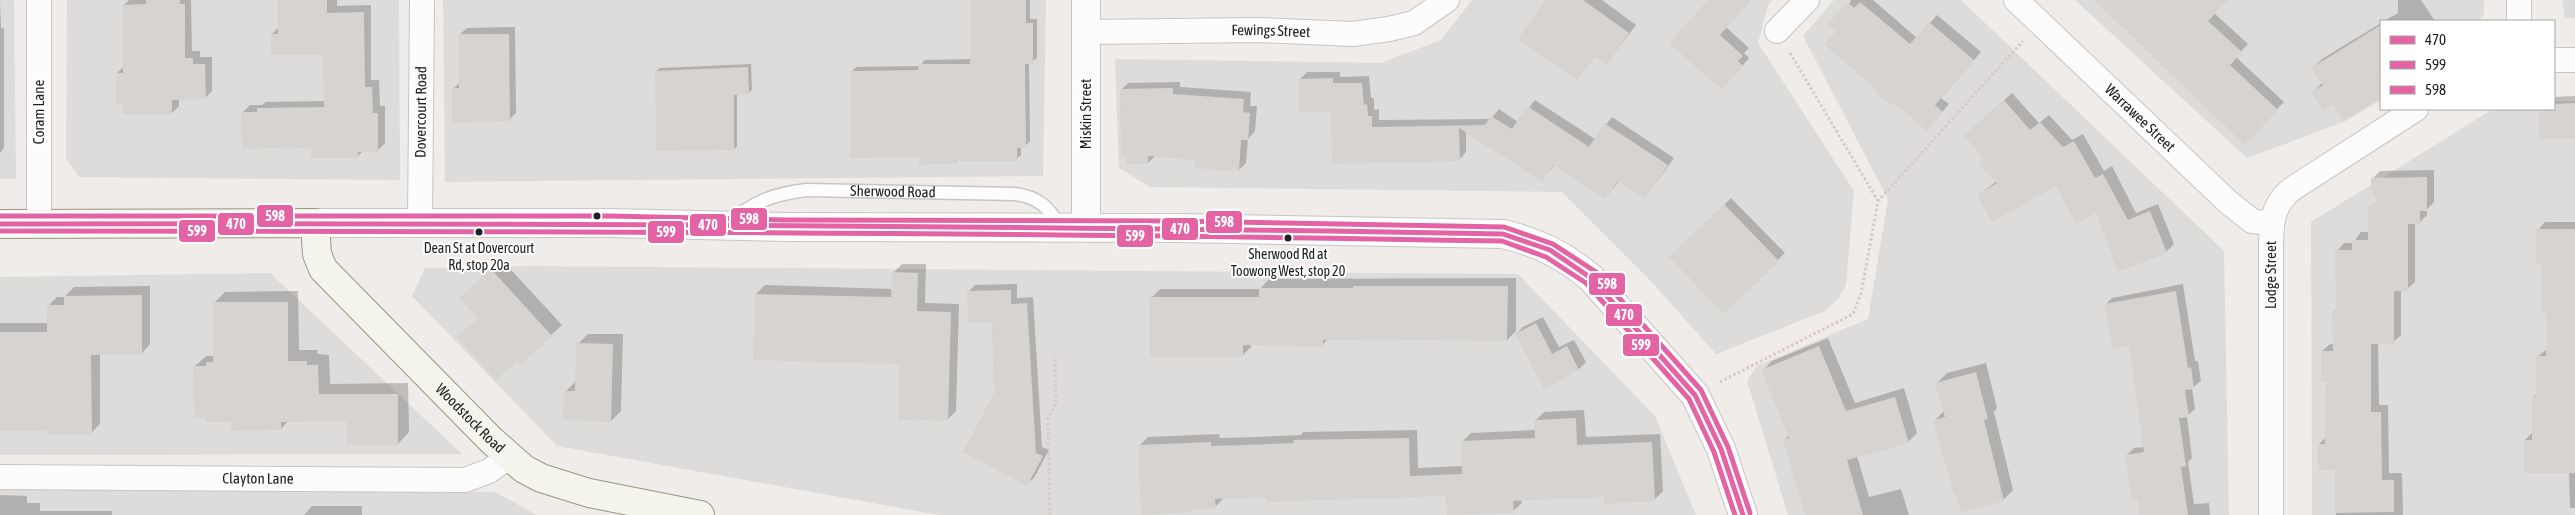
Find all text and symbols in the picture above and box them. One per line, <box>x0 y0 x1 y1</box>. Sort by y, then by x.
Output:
legend <box>2380 20 2555 110</box>
street label: Fewings Street <box>1231 21 1311 40</box>
text: 470 <box>2425 31 2446 48</box>
text: 599 <box>2425 56 2446 73</box>
street label: Dovercourt Road <box>412 66 429 158</box>
street label: Miskin Street <box>1077 79 1094 149</box>
street label: Coram Lane <box>30 80 47 144</box>
street label: Warrawee Street <box>2102 80 2179 155</box>
text: 598 <box>2425 81 2446 98</box>
street label: Sherwood Road <box>850 182 936 200</box>
line badge: 598 <box>256 204 294 228</box>
line badge: 598 <box>730 207 768 231</box>
text: 598 <box>265 208 285 224</box>
line badge: 598 <box>1205 210 1243 234</box>
unlabelled marker <box>592 211 602 221</box>
text: 598 <box>739 211 759 227</box>
line badge: 470 <box>217 212 255 236</box>
line badge: 470 <box>689 213 727 237</box>
text: 598 <box>1214 214 1234 230</box>
text: 470 <box>225 216 246 232</box>
text: 470 <box>697 217 718 233</box>
line badge: 470 <box>1161 217 1199 241</box>
line badge: 599 <box>178 219 216 243</box>
line badge: 599 <box>647 220 685 244</box>
text: 470 <box>1169 221 1190 237</box>
text: 599 <box>187 223 207 239</box>
text: 599 <box>656 224 676 240</box>
line badge: 599 <box>1116 224 1154 248</box>
marker: Dean St at Dovercourt Rd, stop 20a <box>474 227 484 237</box>
text: 599 <box>1125 228 1145 244</box>
marker: Sherwood Rd at Toowong West, stop 20 <box>1283 233 1293 243</box>
place label: Dean St at Dovercourt Rd, stop 20a <box>424 240 534 273</box>
street label: Lodge Street <box>2262 241 2279 309</box>
place label: Sherwood Rd at Toowong West, stop 20 <box>1231 246 1346 279</box>
line badge: 598 <box>1588 272 1626 296</box>
text: 598 <box>1597 276 1617 292</box>
line badge: 470 <box>1605 303 1643 327</box>
text: 470 <box>1613 307 1634 323</box>
line badge: 599 <box>1622 333 1660 357</box>
text: 599 <box>1631 337 1651 353</box>
street label: Woodstock Road <box>432 380 509 456</box>
street label: Clayton Lane <box>222 469 294 487</box>

